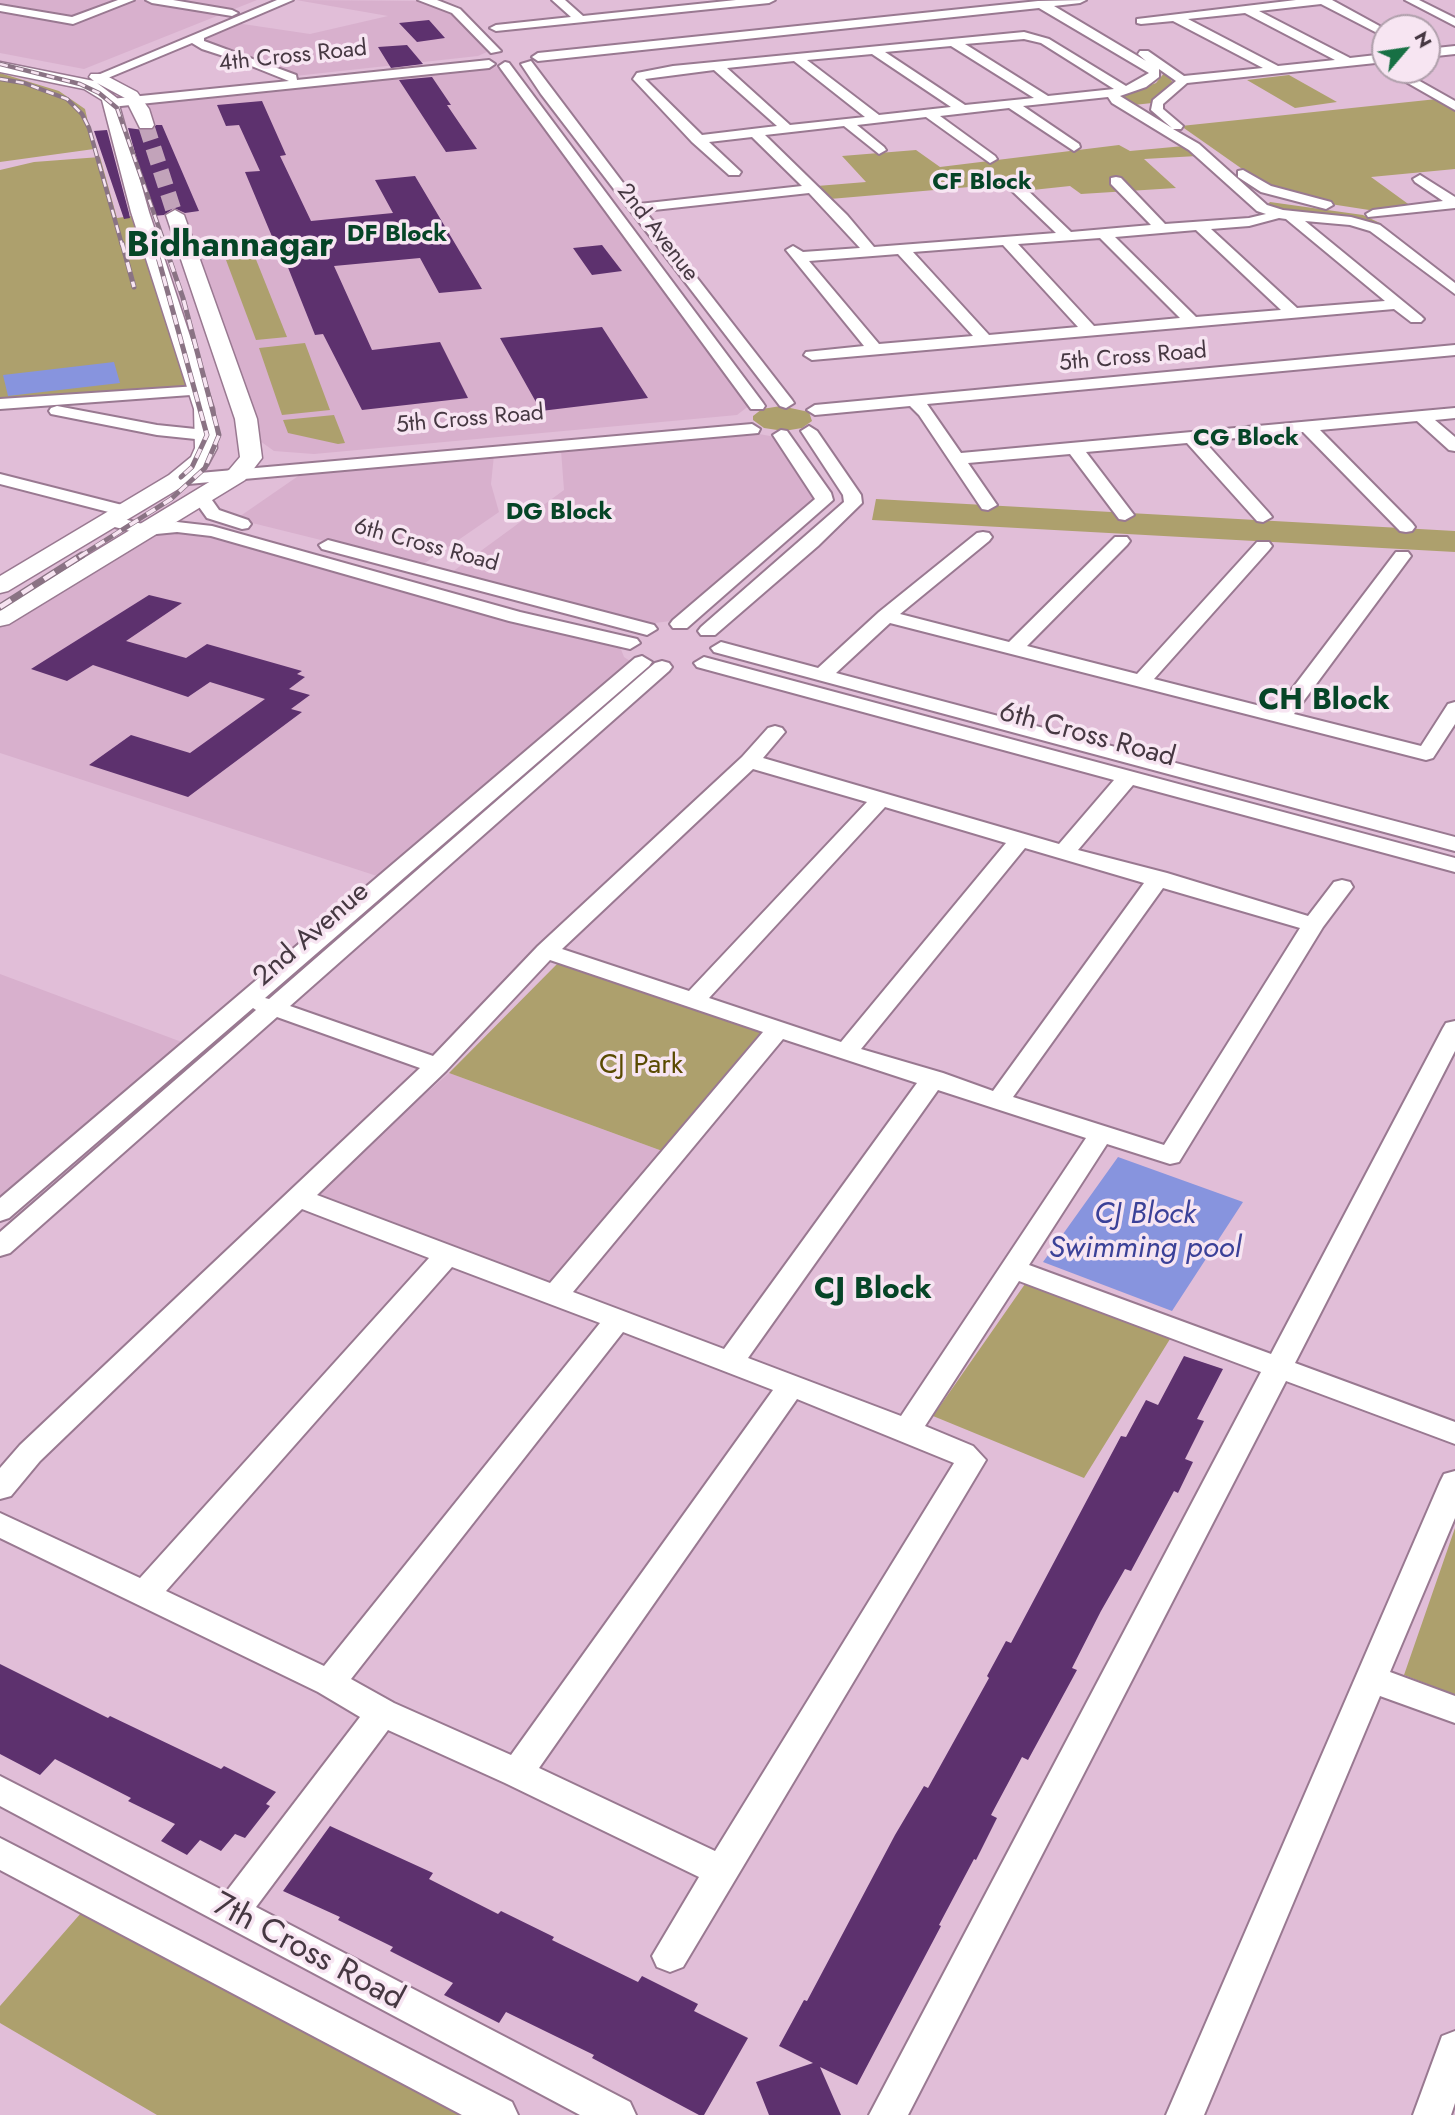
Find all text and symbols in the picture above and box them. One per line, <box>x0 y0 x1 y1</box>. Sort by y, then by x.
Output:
north arrow <box>1371 14 1441 84</box>
text: N <box>1408 26 1439 53</box>
street label: 4th Cross Road <box>218 35 368 79</box>
district label: CF Block <box>932 169 1032 197</box>
street label: 2nd Avenue <box>610 178 704 288</box>
district label: DF Block <box>347 221 447 249</box>
district label: Bidhannagar <box>127 227 333 269</box>
street label: 5th Cross Road <box>1058 338 1208 378</box>
street label: 5th Cross Road <box>395 400 545 440</box>
district label: CG Block <box>1193 425 1299 453</box>
district label: DG Block <box>506 499 612 527</box>
street label: 6th Cross Road <box>351 513 501 579</box>
district label: CH Block <box>1258 684 1390 720</box>
street label: 6th Cross Road <box>995 696 1179 776</box>
street label: 2nd Avenue <box>247 876 377 994</box>
park label: CJ Park <box>599 1049 683 1083</box>
water label: CJ Block Swimming pool <box>1049 1198 1241 1268</box>
district label: CJ Block <box>814 1273 932 1309</box>
street label: 7th Cross Road <box>205 1886 411 2020</box>

